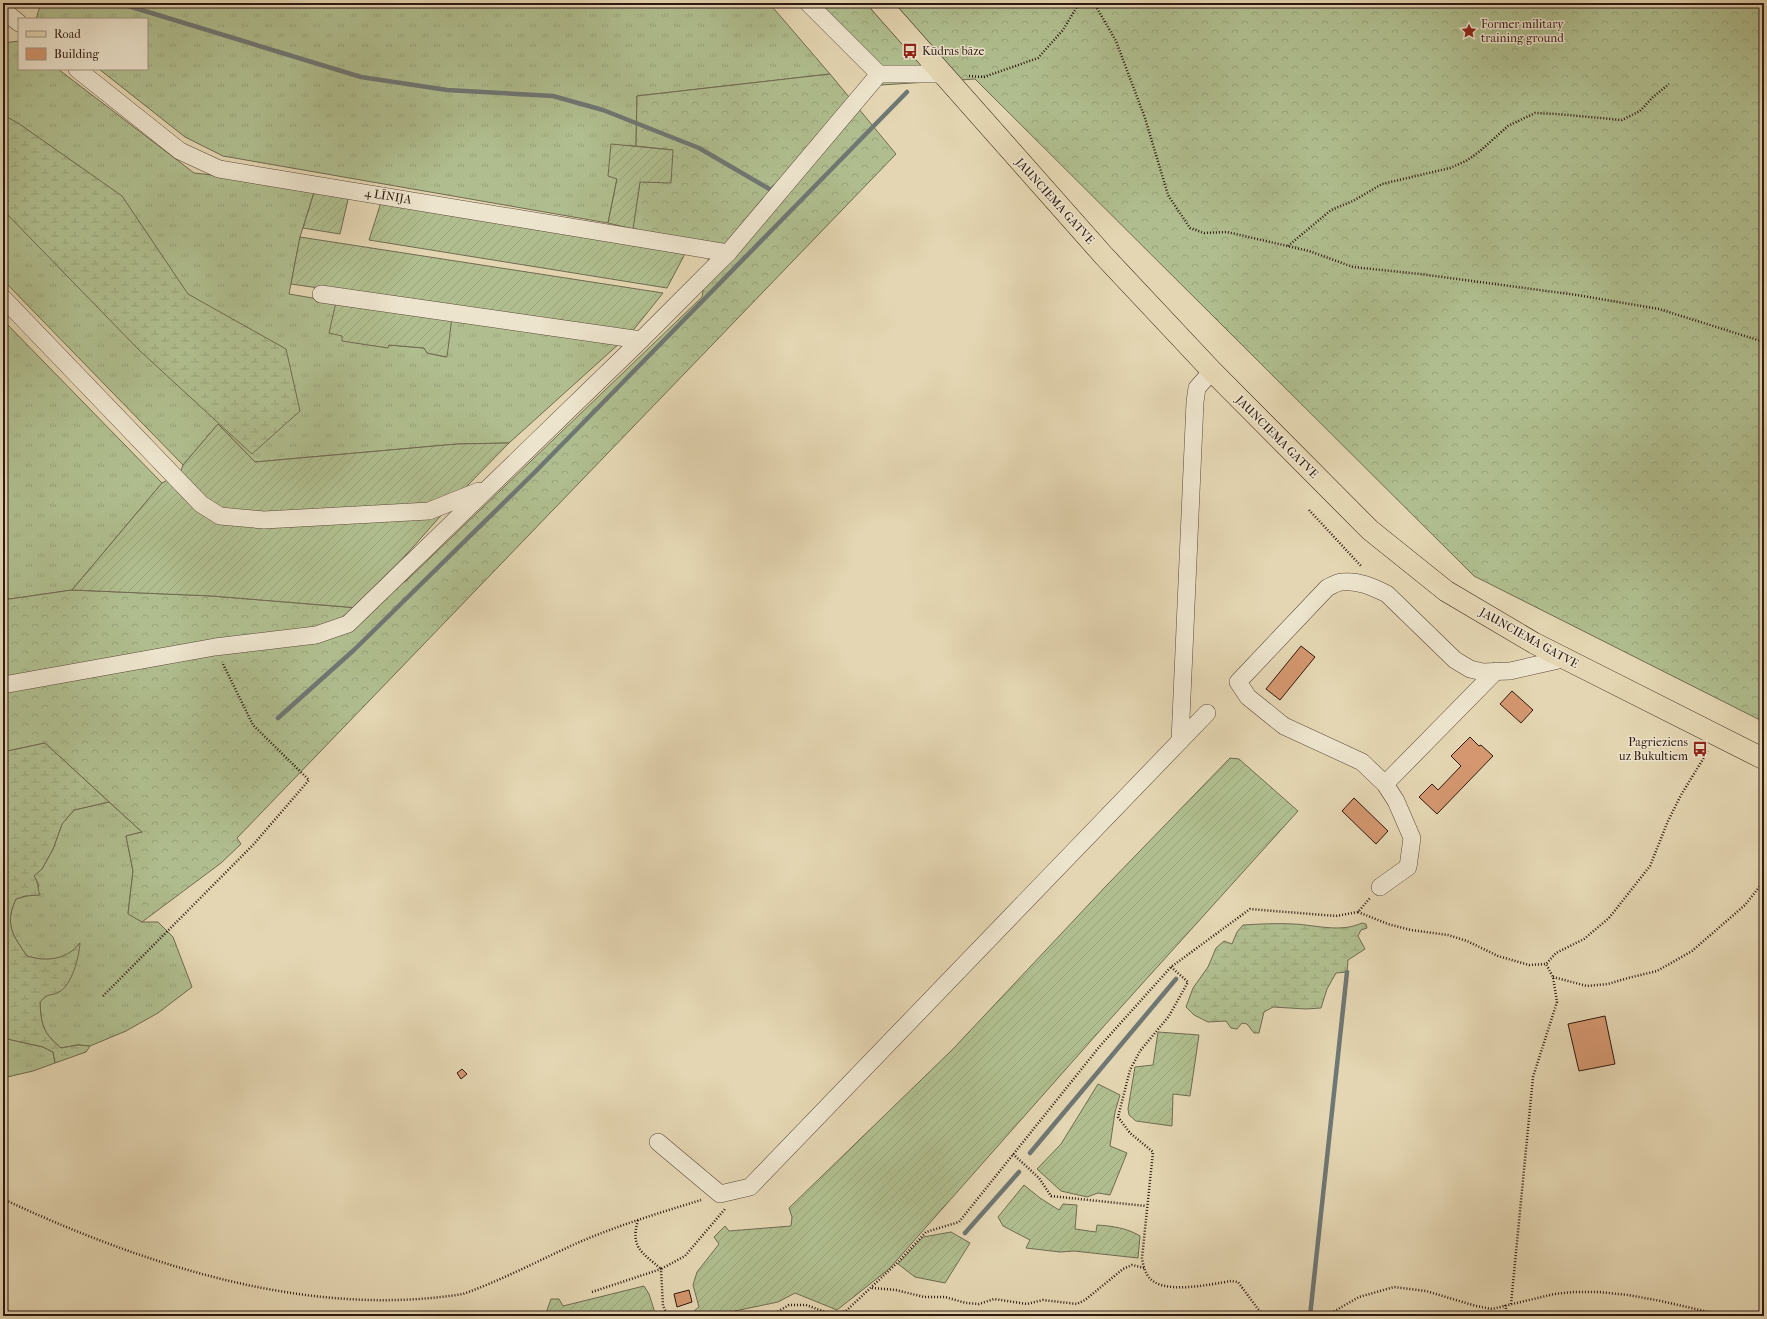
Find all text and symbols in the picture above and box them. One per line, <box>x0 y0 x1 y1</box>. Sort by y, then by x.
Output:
place label: Former military training ground <box>1481 17 1564 45</box>
legend <box>18 18 148 70</box>
place icon: Former military training ground <box>1460 22 1478 40</box>
text: Road <box>54 27 81 41</box>
bus stop icon: Kūdras bāze <box>901 42 919 60</box>
place label: Kūdras bāze <box>922 44 985 58</box>
text: Building <box>54 47 99 61</box>
street label: JAUNCIEMA GATVE <box>1012 154 1097 247</box>
street label: 4 LĪNIJA <box>363 185 413 207</box>
street label: JAUNCIEMA GATVE <box>1232 392 1321 481</box>
street label: JAUNCIEMA GATVE <box>1476 605 1581 671</box>
place label: Pagrieziens uz Bukultiem <box>1618 735 1689 763</box>
bus stop icon: Pagrieziens uz Bukultiem <box>1691 740 1709 758</box>

